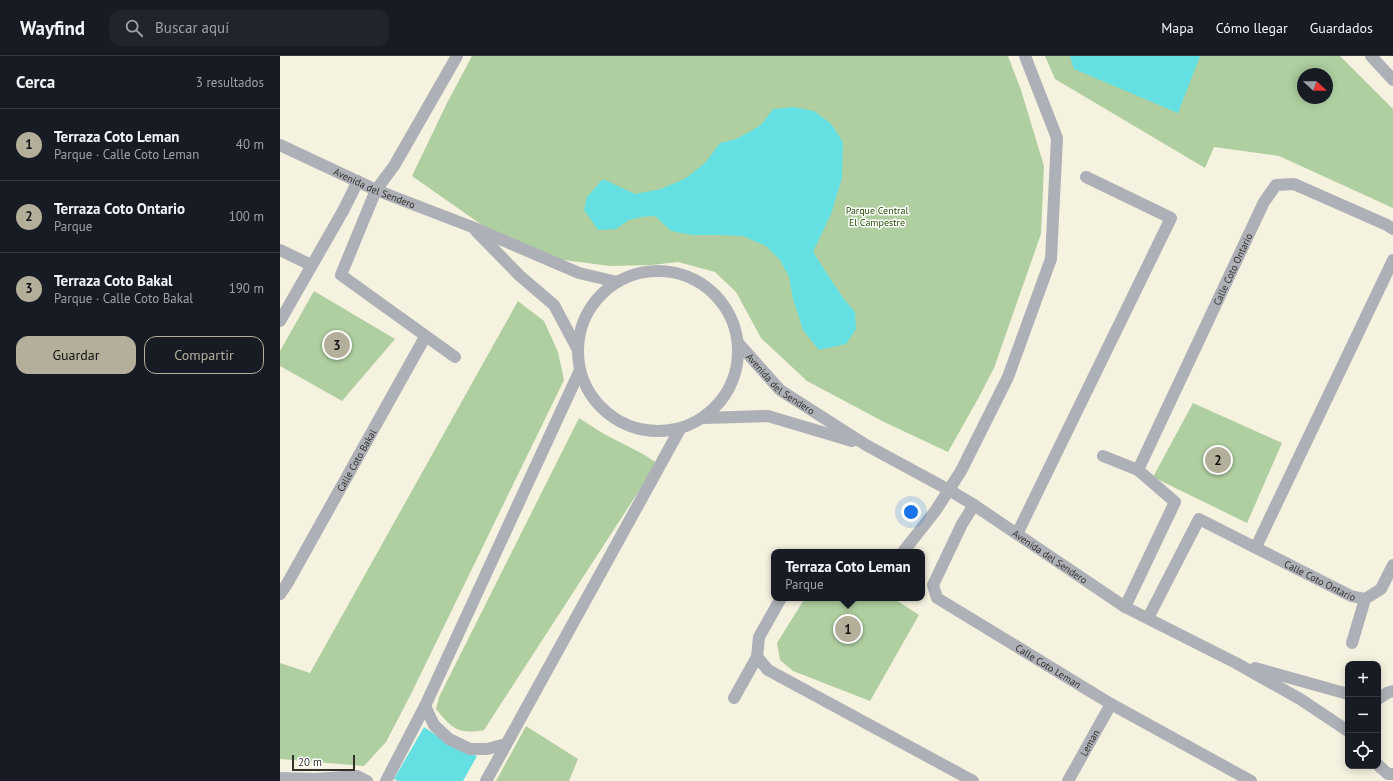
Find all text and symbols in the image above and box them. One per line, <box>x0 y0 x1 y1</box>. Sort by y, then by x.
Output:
search box <box>109 10 389 46</box>
text: Wayfind <box>20 16 85 40</box>
icon: search <box>123 17 145 39</box>
text: Buscar aquí <box>155 18 229 37</box>
text: Mapa <box>1161 19 1194 37</box>
text: Cómo llegar <box>1216 19 1288 37</box>
text: Guardados <box>1310 19 1373 37</box>
north arrow <box>1297 68 1333 104</box>
text: Cerca <box>16 71 55 93</box>
text: 3 resultados <box>196 74 264 91</box>
text: Terraza Coto Leman <box>54 127 180 146</box>
text: 1 <box>25 136 33 153</box>
text: 40 m <box>236 136 264 153</box>
text: Parque · Calle Coto Leman <box>54 146 199 163</box>
street label: Avenida del Sendero <box>331 165 417 212</box>
text: Terraza Coto Ontario <box>54 199 185 218</box>
park label: Parque Central El Campestre <box>846 204 908 229</box>
text: 2 <box>25 208 33 225</box>
text: 100 m <box>229 208 264 225</box>
text: Parque <box>54 218 92 235</box>
street label: Calle Coto Ontario <box>1210 231 1255 308</box>
text: Terraza Coto Bakal <box>54 271 173 290</box>
text: 3 <box>25 280 33 297</box>
text: 190 m <box>229 280 264 297</box>
text: Parque · Calle Coto Bakal <box>54 290 193 307</box>
pin: 3 <box>324 330 350 360</box>
button: Guardar <box>16 336 136 374</box>
button: Compartir <box>144 336 264 374</box>
street label: Avenida del Sendero <box>743 351 817 418</box>
street label: Calle Coto Bakal <box>334 427 379 494</box>
pin: 2 <box>1205 445 1231 475</box>
your location <box>901 502 921 522</box>
street label: Avenida del Sendero <box>1010 527 1090 587</box>
popup <box>771 549 925 601</box>
text: Terraza Coto Leman <box>785 557 911 576</box>
street label: Calle Coto Ontario <box>1282 557 1357 604</box>
text: Parque <box>785 576 824 593</box>
pin: 1 <box>835 614 861 644</box>
street label: Calle Coto Leman <box>1013 641 1083 691</box>
map controls <box>1345 661 1381 769</box>
button: + <box>1345 661 1381 697</box>
button: − <box>1345 697 1381 733</box>
street label: Leman <box>1077 727 1102 758</box>
button: locate <box>1345 733 1381 769</box>
scale bar <box>292 753 355 772</box>
text: 20 m <box>298 755 322 769</box>

